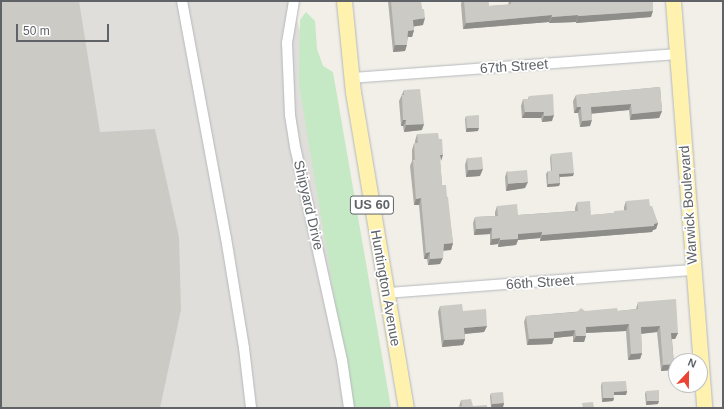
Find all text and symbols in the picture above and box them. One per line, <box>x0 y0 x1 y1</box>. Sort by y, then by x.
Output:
scale bar <box>18 16 111 42</box>
text: 50 m <box>23 24 50 38</box>
street label: 67th Street <box>479 55 549 77</box>
street label: Warwick Boulevard <box>675 145 701 265</box>
street label: Shipyard Drive <box>290 158 328 252</box>
road number: US 60 <box>349 194 395 216</box>
street label: Huntington Avenue <box>367 228 405 348</box>
street label: 66th Street <box>505 271 575 293</box>
north arrow <box>668 353 708 393</box>
text: N <box>686 356 698 370</box>

